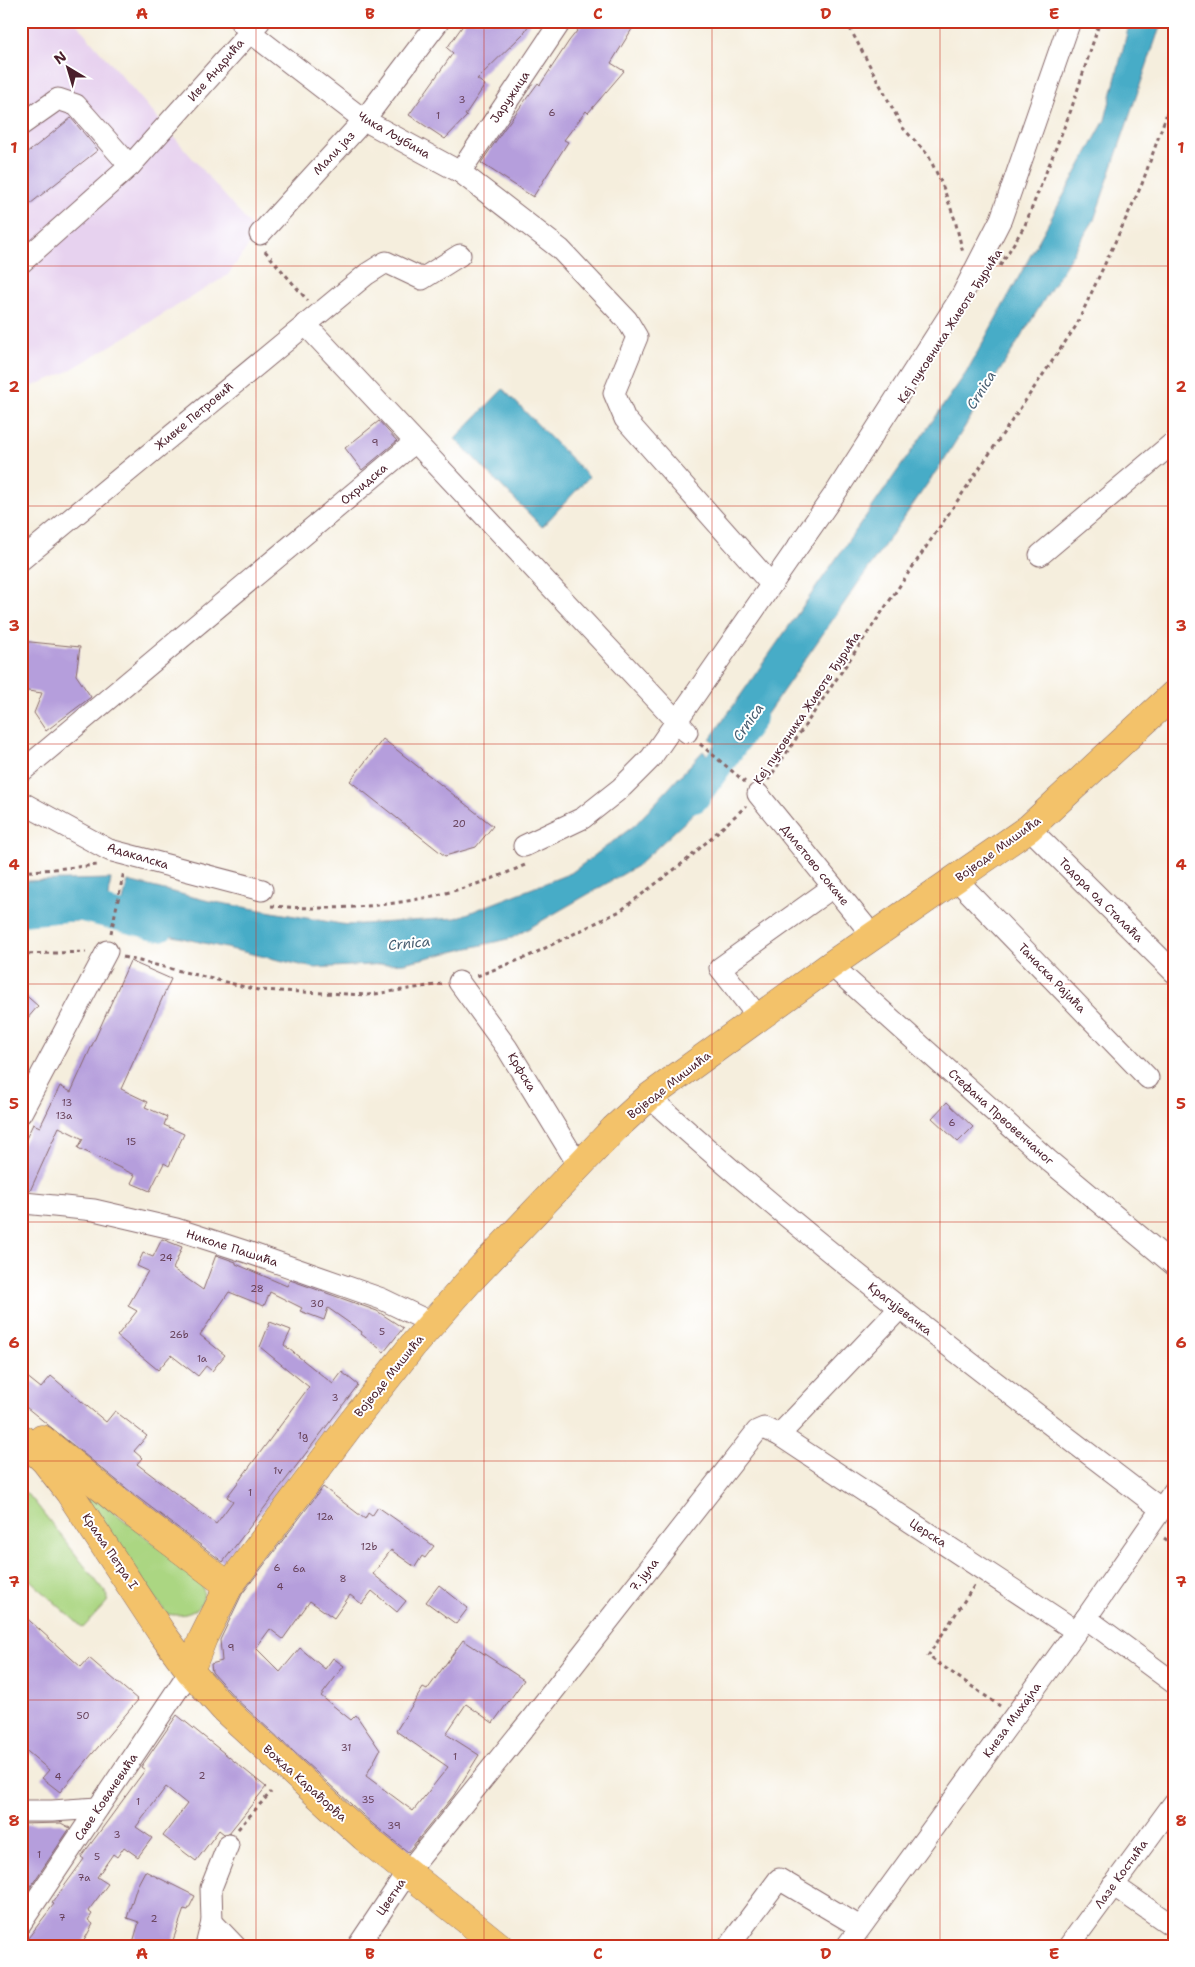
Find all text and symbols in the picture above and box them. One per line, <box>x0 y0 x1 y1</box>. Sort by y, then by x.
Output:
text: A <box>136 3 148 24</box>
text: B <box>365 3 375 24</box>
text: C <box>593 3 603 24</box>
text: D <box>820 3 832 24</box>
text: E <box>1049 3 1059 24</box>
street label: Иве Андрића <box>184 35 248 105</box>
north arrow <box>42 42 92 92</box>
text: N <box>50 47 70 68</box>
street label: Јаружица <box>487 67 534 126</box>
house number: 3 <box>459 93 466 106</box>
house number: 6 <box>549 106 556 119</box>
street label: Чика Љубина <box>355 108 434 163</box>
house number: 1 <box>436 109 440 122</box>
street label: Мали јаз <box>310 128 358 178</box>
text: 1 <box>10 137 18 158</box>
text: 1 <box>1177 137 1185 158</box>
street label: Кеј пуковника Животе Ђурића <box>894 245 1006 406</box>
water label: Crnica <box>962 367 1000 413</box>
text: 2 <box>8 376 20 397</box>
text: 2 <box>1175 376 1187 397</box>
street label: Живке Петровић <box>151 378 237 454</box>
house number: 9 <box>372 436 379 449</box>
street label: Охридска <box>337 459 391 508</box>
text: 3 <box>8 615 20 636</box>
text: 3 <box>1175 615 1187 636</box>
street label: Кеј пуковника Животе Ђурића <box>750 628 865 787</box>
water label: Crnica <box>728 700 768 744</box>
street label: Војводе Мишића <box>952 812 1044 885</box>
house number: 20 <box>452 817 466 830</box>
street label: Дилетово сокаче <box>777 821 853 909</box>
street label: Адакалска <box>105 839 171 873</box>
text: 4 <box>8 854 20 875</box>
street label: Тодора од Сталаћа <box>1055 854 1147 946</box>
text: 4 <box>1175 854 1187 875</box>
water label: Crnica <box>387 932 431 954</box>
street label: Танаска Рајића <box>1015 940 1090 1017</box>
street label: Војводе Мишића <box>624 1047 714 1123</box>
street label: Крфска <box>504 1049 540 1095</box>
street label: Стефана Првовенчаног <box>945 1065 1058 1169</box>
text: 5 <box>9 1093 19 1114</box>
text: 5 <box>1176 1093 1186 1114</box>
house number: 13 <box>62 1096 72 1109</box>
house number: 13a <box>56 1109 73 1122</box>
house number: 6 <box>949 1116 956 1129</box>
house number: 15 <box>126 1135 136 1148</box>
street label: Николе Пашића <box>184 1226 281 1271</box>
house number: 24 <box>159 1251 173 1264</box>
street label: Крагујевачка <box>865 1279 936 1339</box>
house number: 28 <box>250 1282 264 1295</box>
house number: 30 <box>310 1297 324 1310</box>
house number: 5 <box>379 1325 385 1338</box>
house number: 26b <box>169 1328 189 1341</box>
street label: Војводе Мишића <box>351 1331 428 1421</box>
text: 6 <box>8 1332 20 1353</box>
text: 6 <box>1175 1332 1187 1353</box>
house number: 1a <box>197 1352 208 1365</box>
house number: 3 <box>332 1391 339 1404</box>
house number: 1g <box>298 1429 308 1442</box>
house number: 1v <box>273 1464 283 1477</box>
house number: 1 <box>248 1486 252 1499</box>
street label: Краља Петра I <box>79 1510 142 1592</box>
house number: 12a <box>317 1510 334 1523</box>
street label: Церска <box>906 1515 950 1551</box>
house number: 12b <box>361 1540 377 1553</box>
street label: 7. јула <box>626 1554 662 1595</box>
house number: 6 <box>274 1561 281 1574</box>
house number: 6a <box>292 1562 306 1575</box>
text: 7 <box>8 1571 20 1592</box>
text: 7 <box>1175 1571 1187 1592</box>
house number: 8 <box>340 1572 347 1585</box>
house number: 4 <box>277 1580 284 1593</box>
house number: 9 <box>228 1641 235 1654</box>
street label: Кнеза Михајла <box>979 1679 1045 1761</box>
house number: 50 <box>76 1709 90 1722</box>
street label: Вожда Карађорђа <box>260 1741 351 1825</box>
house number: 31 <box>341 1741 351 1754</box>
street label: Саве Ковачевића <box>71 1750 141 1844</box>
house number: 1 <box>453 1750 457 1763</box>
house number: 2 <box>199 1769 206 1782</box>
house number: 4 <box>55 1770 62 1783</box>
house number: 35 <box>362 1793 374 1806</box>
house number: 1 <box>136 1795 140 1808</box>
text: 8 <box>8 1810 20 1831</box>
text: 8 <box>1175 1810 1187 1831</box>
house number: 39 <box>387 1819 401 1832</box>
house number: 3 <box>114 1828 121 1841</box>
street label: Лазе Костића <box>1091 1836 1152 1912</box>
house number: 1 <box>37 1848 41 1861</box>
house number: 5 <box>94 1850 100 1863</box>
house number: 7a <box>78 1871 91 1884</box>
street label: Цветна <box>373 1875 410 1919</box>
house number: 7 <box>59 1911 66 1924</box>
house number: 2 <box>151 1912 158 1925</box>
text: A <box>136 1943 148 1964</box>
text: B <box>365 1943 375 1964</box>
text: C <box>593 1943 603 1964</box>
text: D <box>820 1943 832 1964</box>
text: E <box>1049 1943 1059 1964</box>

